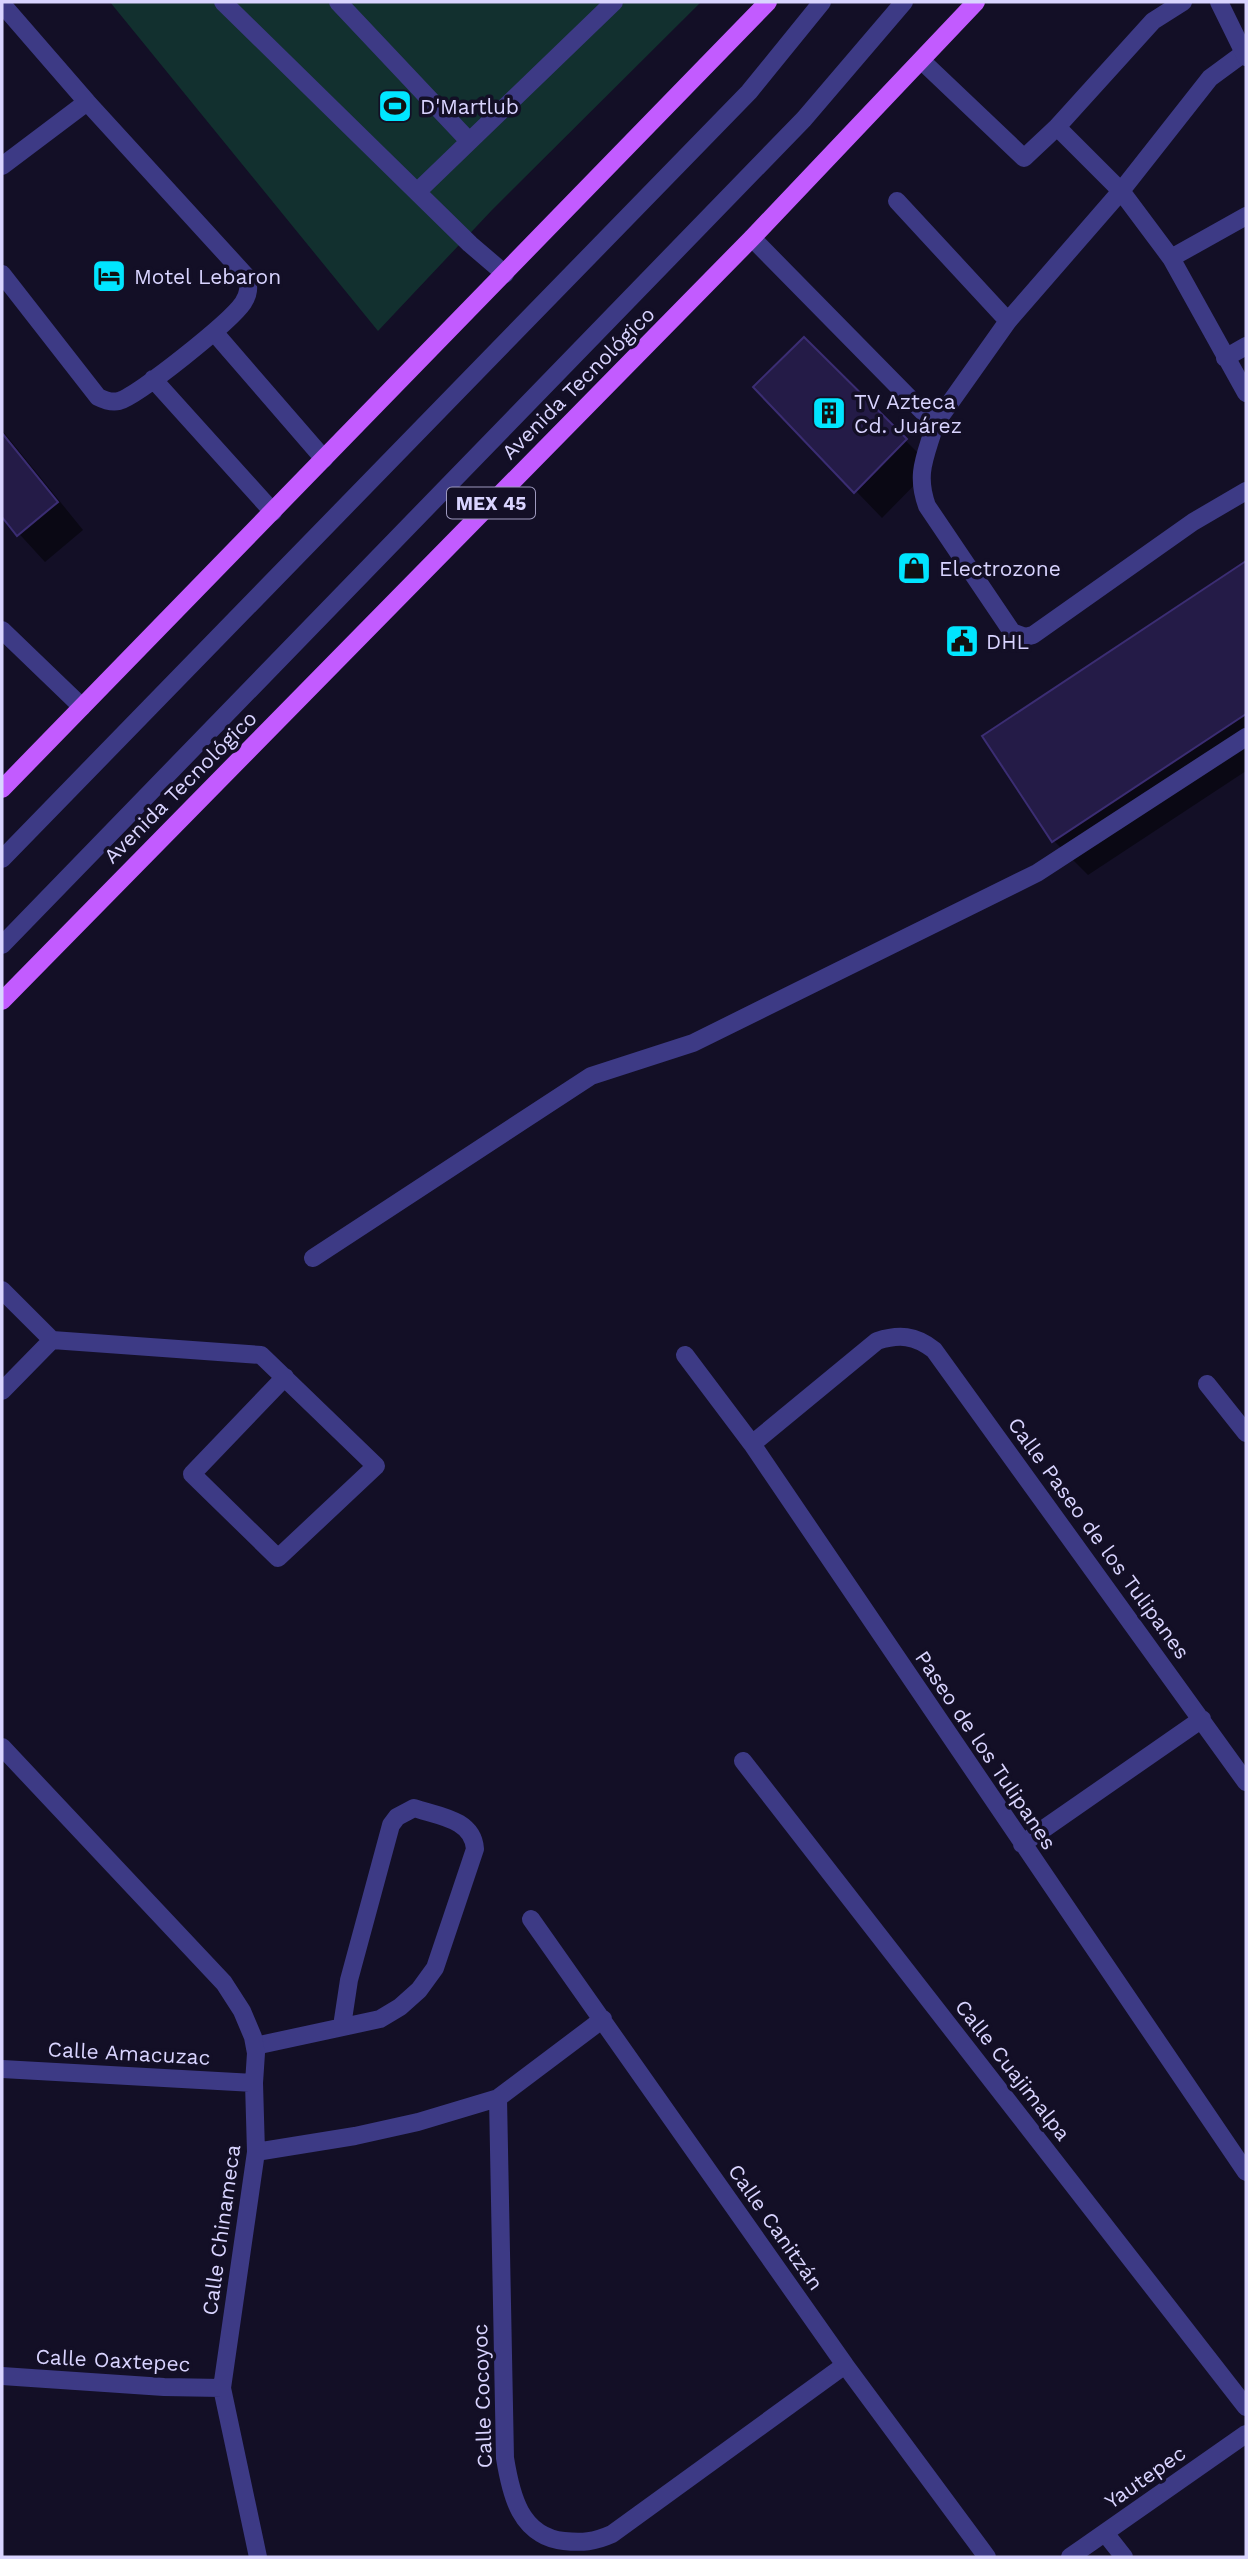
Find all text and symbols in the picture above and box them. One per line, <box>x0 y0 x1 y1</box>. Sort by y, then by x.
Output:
sports icon: D'Martlub <box>376 87 414 125</box>
place label: D'Martlub <box>420 94 519 119</box>
hotel icon: Motel Lebaron <box>90 257 128 295</box>
place label: Motel Lebaron <box>134 264 281 289</box>
street label: Avenida Tecnológico <box>496 301 660 465</box>
place label: TV Azteca Cd. Juárez <box>854 389 962 438</box>
building icon: TV Azteca Cd. Juárez <box>810 394 848 432</box>
road number: MEX 45 <box>447 488 535 518</box>
shop icon: Electrozone <box>895 549 933 587</box>
place label: Electrozone <box>939 556 1061 581</box>
public building icon: DHL <box>943 622 981 660</box>
place label: DHL <box>986 629 1029 654</box>
street label: Avenida Tecnológico <box>98 705 262 869</box>
street label: Calle Paseo de los Tulipanes <box>1003 1412 1195 1664</box>
street label: Paseo de los Tulipanes <box>910 1646 1062 1854</box>
street label: Calle Cuajimalpa <box>950 1994 1076 2146</box>
street label: Calle Amacuzac <box>47 2036 211 2070</box>
street label: Calle Chinameca <box>197 2143 245 2317</box>
street label: Calle Canitzán <box>723 2159 829 2295</box>
street label: Calle Cocoyoc <box>467 2323 497 2469</box>
street label: Calle Oaxtepec <box>35 2343 191 2377</box>
street label: Yautepec <box>1100 2440 1190 2514</box>

